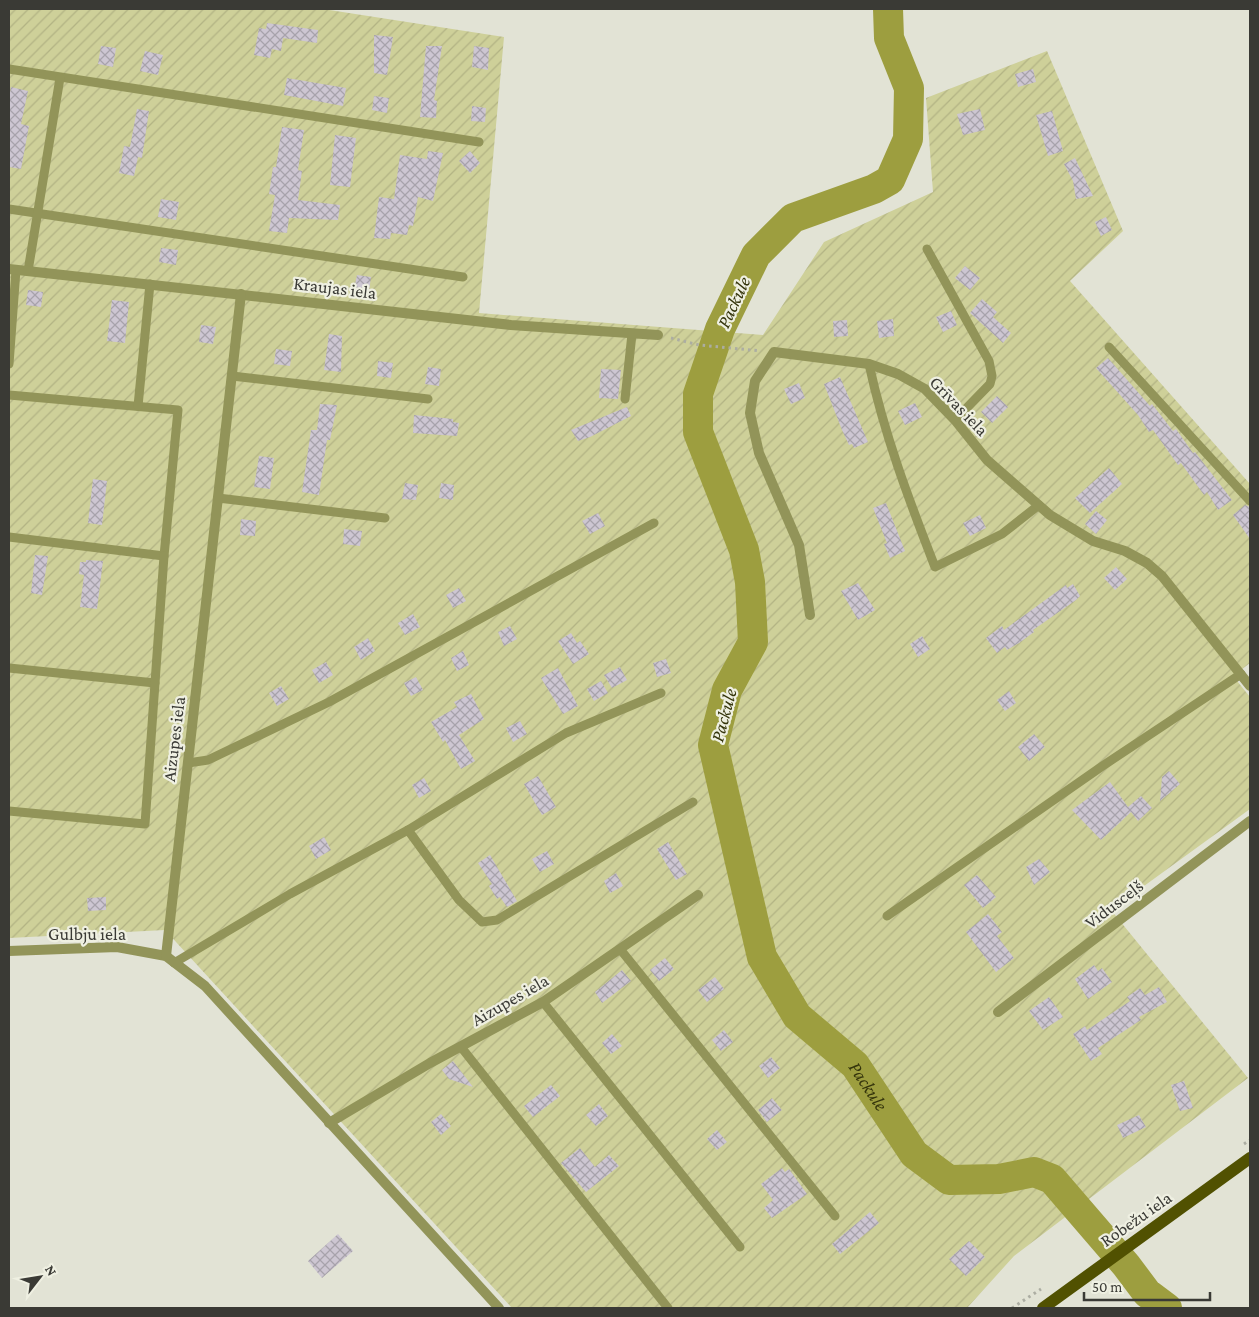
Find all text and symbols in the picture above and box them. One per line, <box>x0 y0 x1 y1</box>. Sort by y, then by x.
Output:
street label: Kraujas iela <box>292 273 377 304</box>
water label: Packule <box>712 273 754 331</box>
street label: Grīvas iela <box>926 372 992 440</box>
water label: Packule <box>706 686 741 744</box>
street label: Aizupes iela <box>159 695 189 783</box>
street label: Vidusceļš <box>1081 876 1148 934</box>
street label: Gulbju iela <box>48 924 126 945</box>
street label: Aizupes iela <box>468 970 552 1030</box>
water label: Packule <box>845 1058 892 1115</box>
street label: Robežu iela <box>1097 1187 1175 1251</box>
north arrow <box>15 1252 65 1302</box>
text: N <box>42 1262 61 1279</box>
scale bar <box>1084 1270 1210 1302</box>
text: 50 m <box>1092 1279 1122 1295</box>

